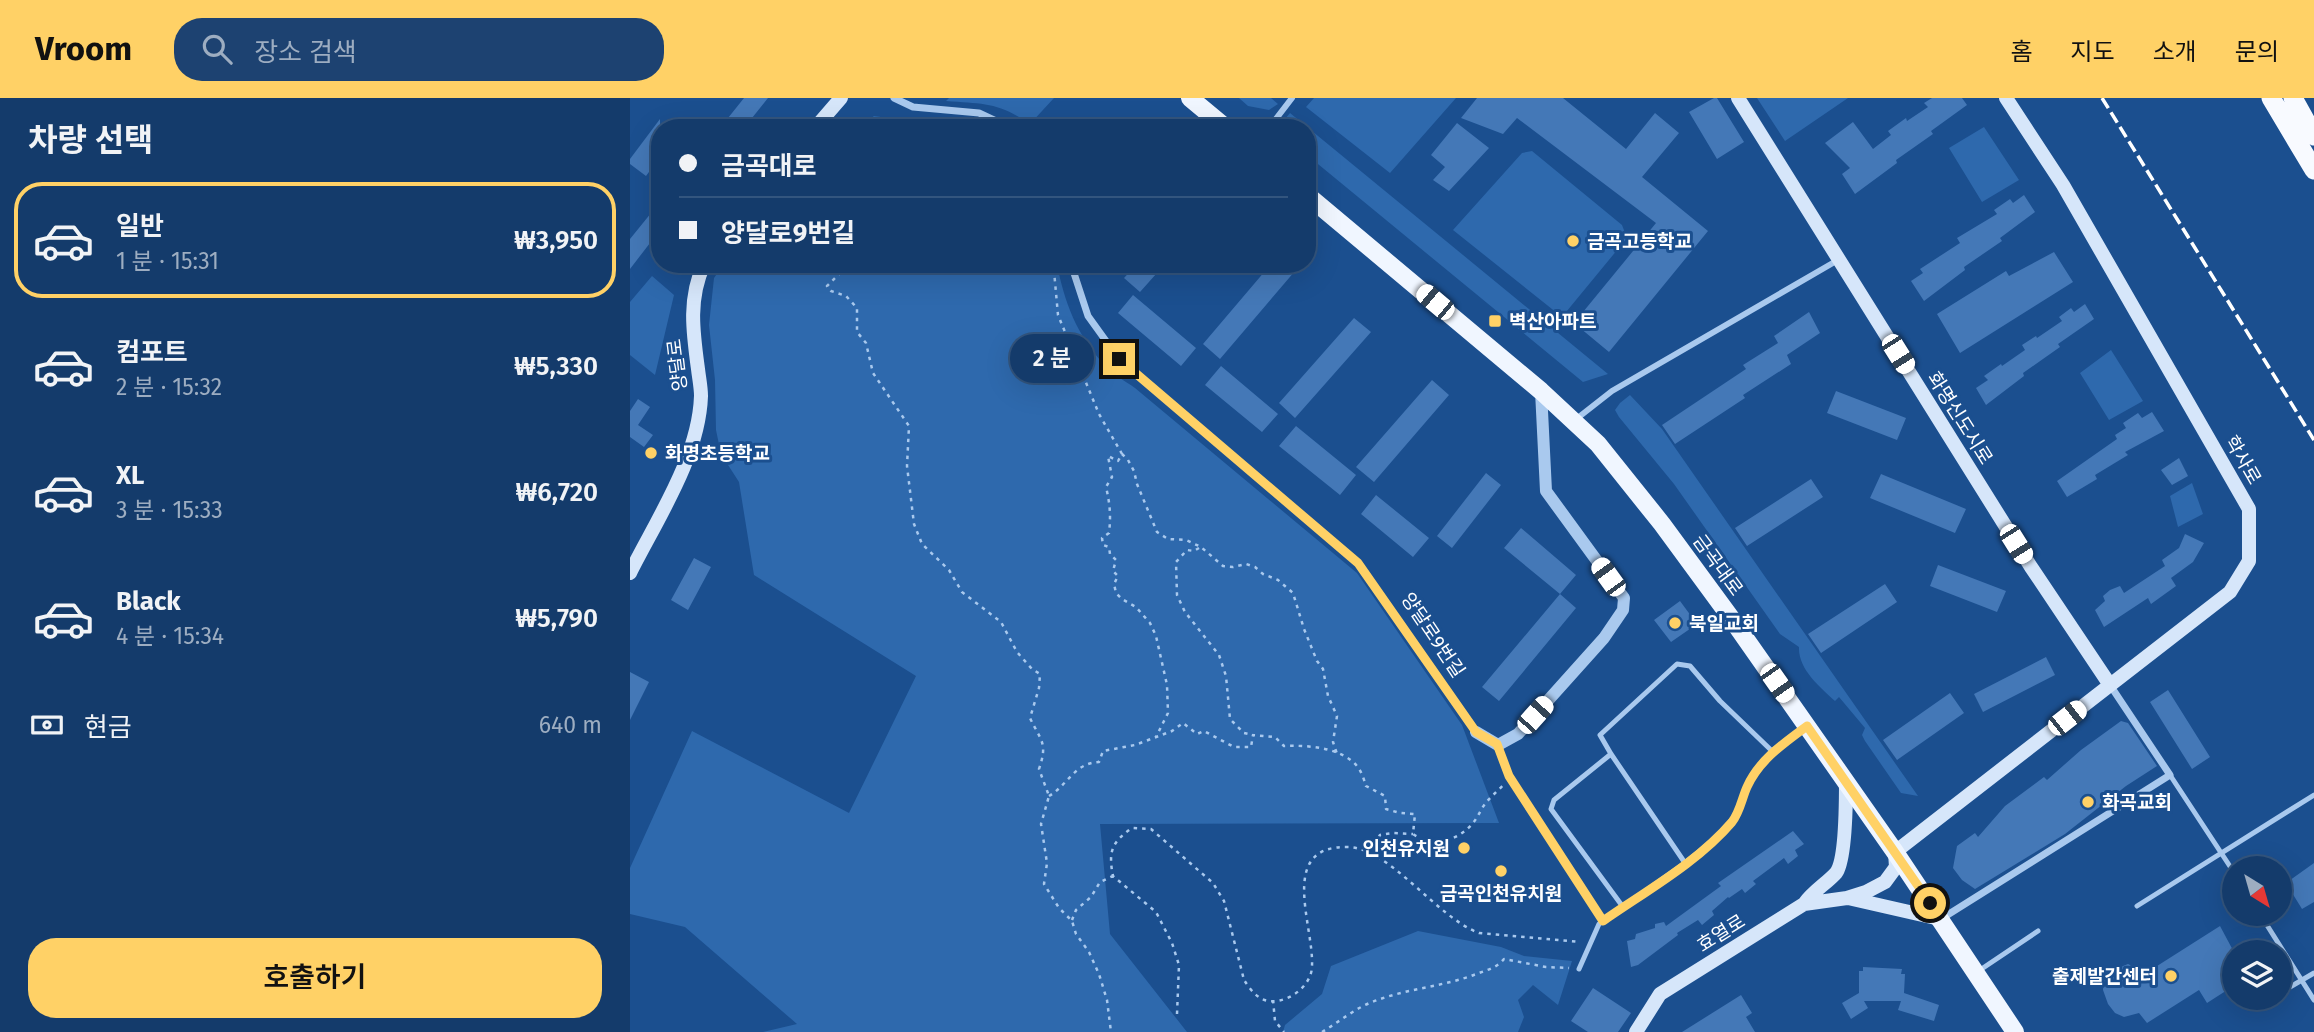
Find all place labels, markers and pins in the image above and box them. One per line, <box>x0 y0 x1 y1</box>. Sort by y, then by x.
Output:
place label: 금곡고등학교 <box>1587 230 1692 253</box>
marker: 금곡고등학교 <box>1565 233 1581 249</box>
place label: 벽산아파트 <box>1509 310 1596 333</box>
marker: 벽산아파트 <box>1487 313 1503 329</box>
place label: 화명초등학교 <box>665 442 770 465</box>
marker: 화명초등학교 <box>643 445 659 461</box>
place label: 북일교회 <box>1689 612 1759 635</box>
marker: 북일교회 <box>1667 615 1683 631</box>
place label: 화곡교회 <box>2102 791 2172 814</box>
marker: 화곡교회 <box>2080 794 2096 810</box>
place label: 인천유치원 <box>1363 837 1450 860</box>
marker: 인천유치원 <box>1456 840 1472 856</box>
marker: 금곡인천유치원 <box>1493 863 1509 879</box>
place label: 금곡인천유치원 <box>1440 882 1562 905</box>
place label: 출제발간센터 <box>2052 965 2157 988</box>
marker: 출제발간센터 <box>2163 968 2179 984</box>

